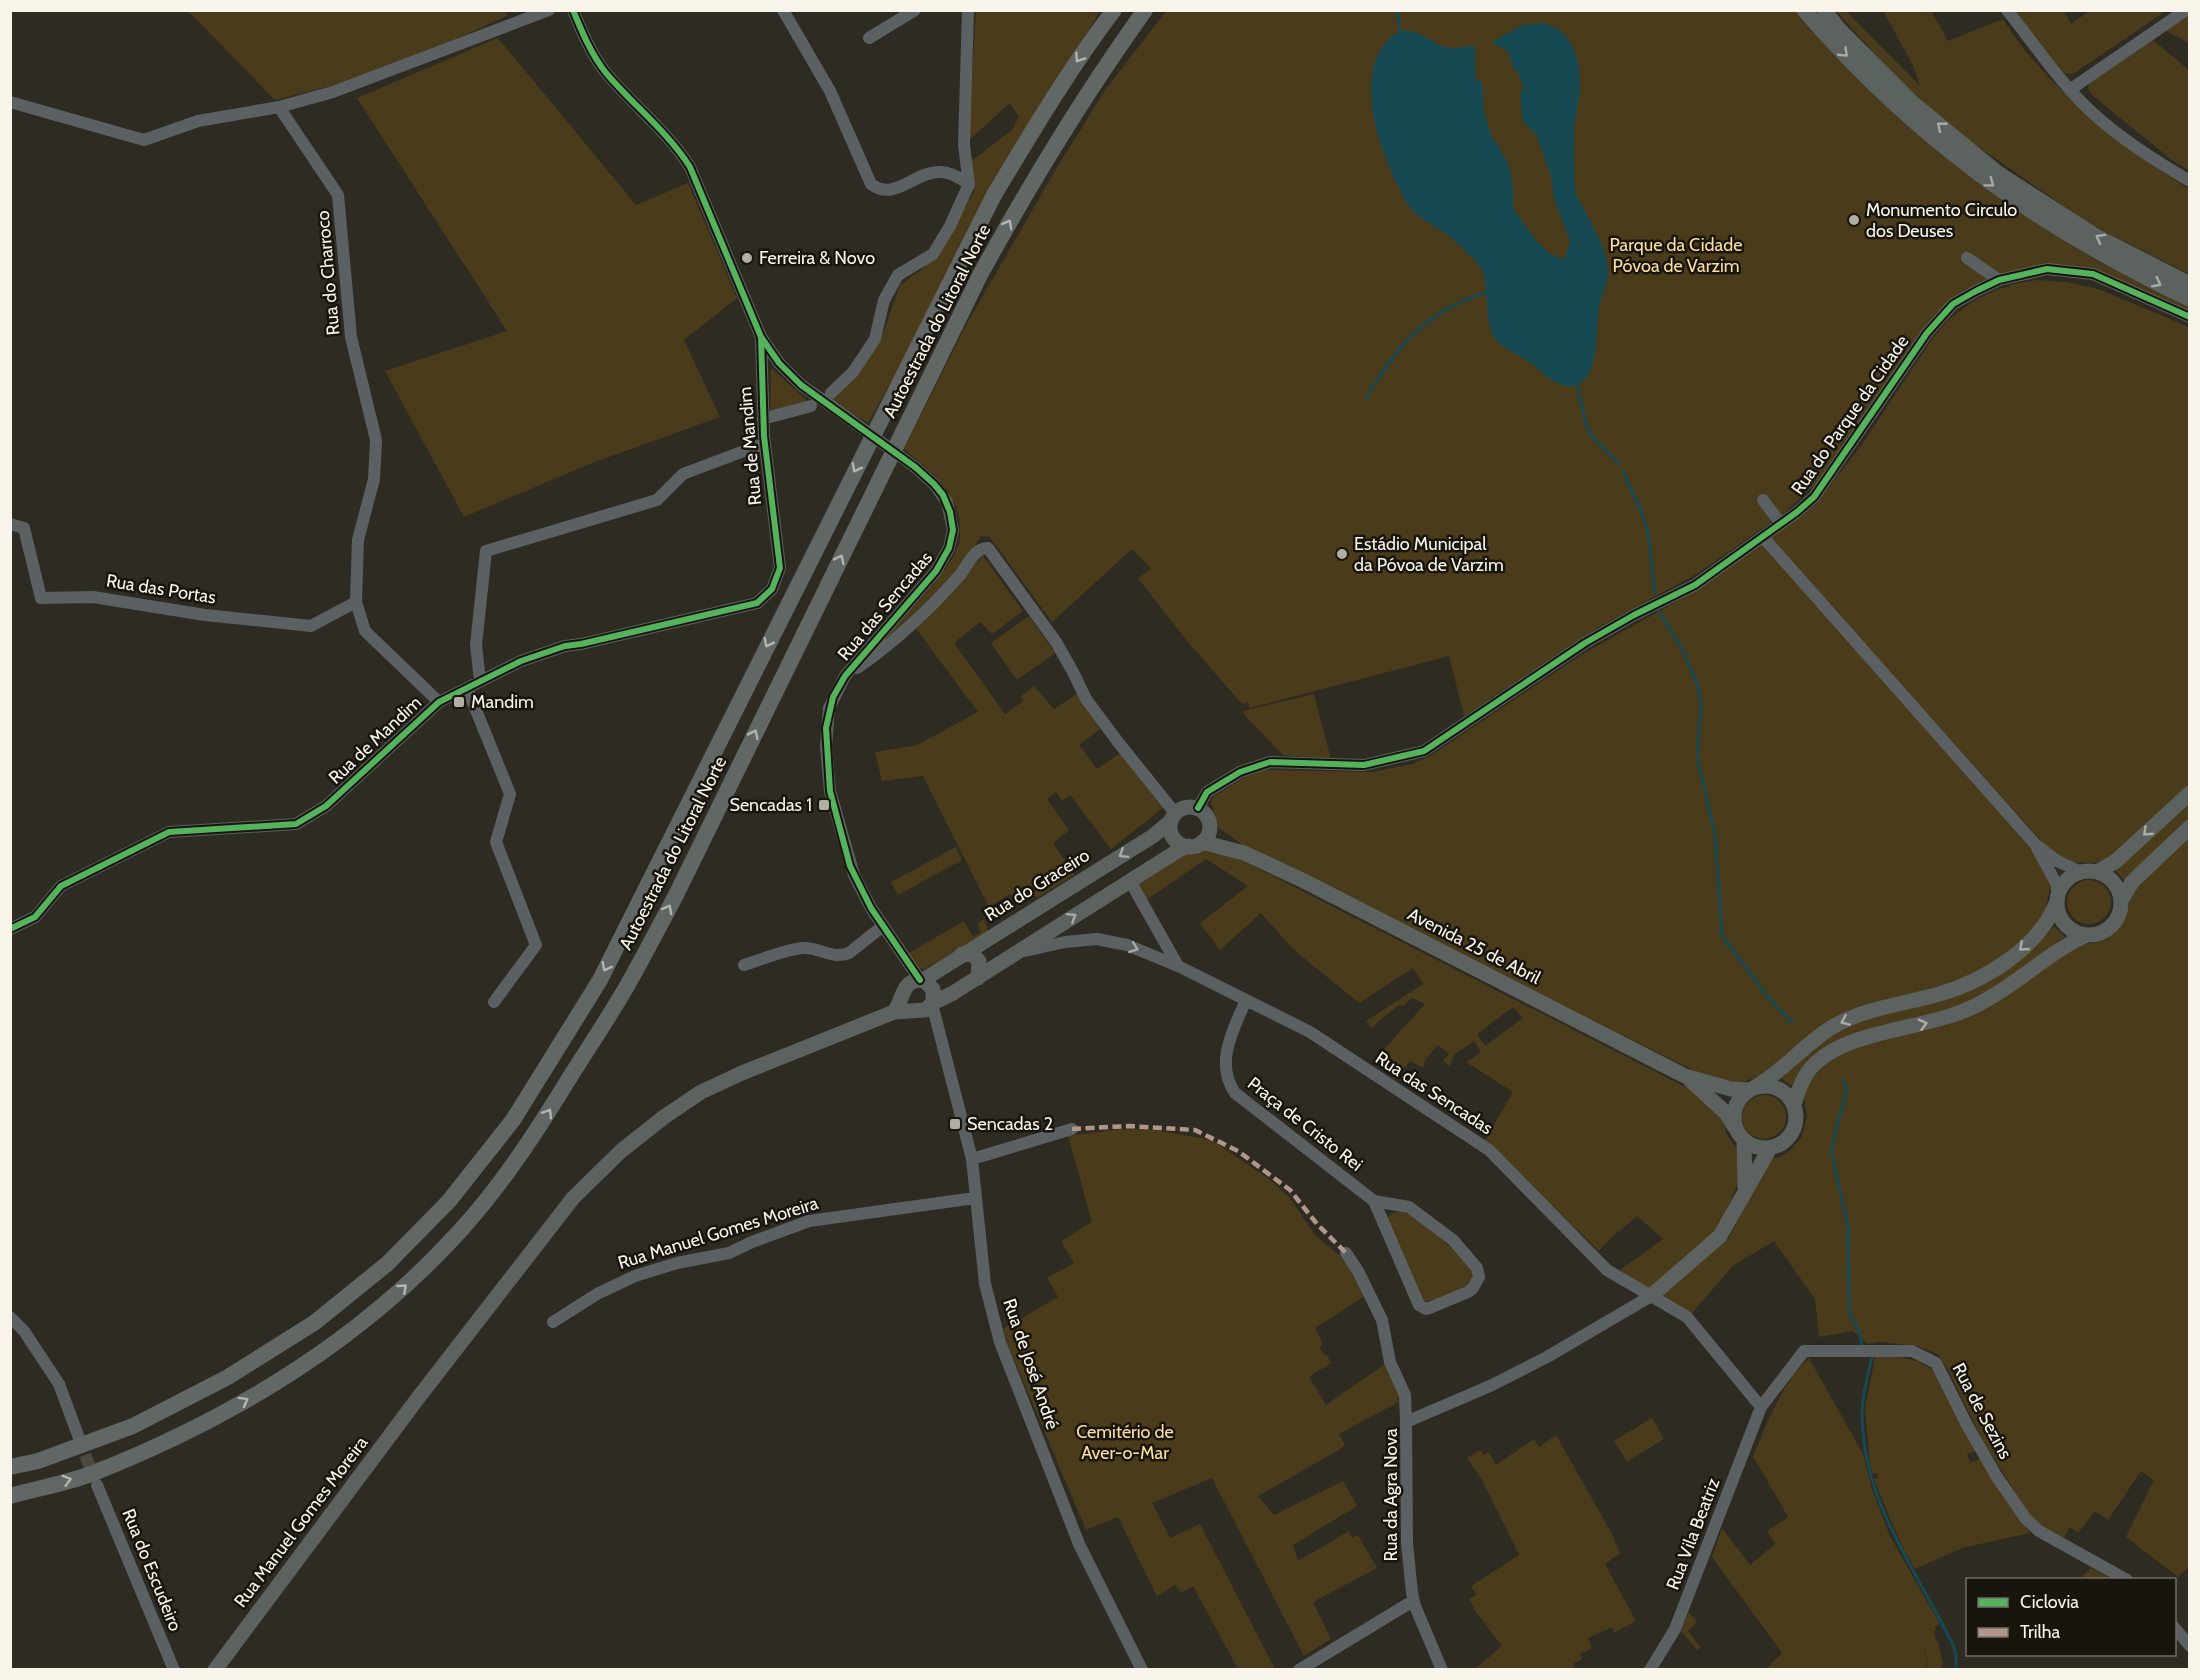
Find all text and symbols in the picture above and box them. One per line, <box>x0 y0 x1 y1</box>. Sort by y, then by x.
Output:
one-way arrow <box>1836 46 1847 57</box>
one-way arrow <box>1075 51 1086 62</box>
one-way arrow <box>1937 122 1948 133</box>
one-way arrow <box>1983 175 1994 186</box>
place label: Monumento Circulo dos Deuses <box>1866 199 2017 242</box>
street label: Rua do Charroco <box>312 210 344 336</box>
marker: Monumento Circulo dos Deuses <box>1847 213 1861 227</box>
one-way arrow <box>1001 219 1012 230</box>
street label: Autoestrada do Litoral Norte <box>879 221 995 421</box>
park label: Parque da Cidade Póvoa de Varzim <box>1610 234 1742 277</box>
one-way arrow <box>2096 234 2106 245</box>
place label: Ferreira & Novo <box>759 247 875 269</box>
marker: Ferreira & Novo <box>740 251 754 265</box>
one-way arrow <box>2150 276 2161 287</box>
street label: Rua do Parque da Cidade <box>1787 331 1913 499</box>
street label: Rua de Mandim <box>734 386 766 506</box>
one-way arrow <box>851 462 863 473</box>
place label: Estádio Municipal da Póvoa de Varzim <box>1354 533 1504 576</box>
street label: Rua das Sencadas <box>833 547 937 665</box>
marker: Estádio Municipal da Póvoa de Varzim <box>1335 547 1349 561</box>
one-way arrow <box>833 555 845 566</box>
street label: Rua das Portas <box>105 569 217 609</box>
one-way arrow <box>764 636 776 647</box>
street label: Rua de Mandim <box>324 691 426 789</box>
place label: Mandim <box>471 691 534 713</box>
marker: Mandim <box>452 695 466 709</box>
one-way arrow <box>747 730 759 741</box>
street label: Autoestrada do Litoral Norte <box>615 753 731 953</box>
place label: Sencadas 1 <box>729 794 812 816</box>
marker: Sencadas 1 <box>817 798 831 812</box>
one-way arrow <box>2143 825 2154 836</box>
street label: Rua do Graceiro <box>981 844 1094 926</box>
one-way arrow <box>1119 847 1129 859</box>
street label: Avenida 25 de Abril <box>1404 903 1545 989</box>
one-way arrow <box>661 905 672 916</box>
one-way arrow <box>1066 913 1076 925</box>
one-way arrow <box>1128 940 1139 953</box>
one-way arrow <box>2019 940 2030 951</box>
one-way arrow <box>602 961 613 972</box>
one-way arrow <box>1840 1014 1851 1026</box>
one-way arrow <box>1917 1018 1927 1031</box>
street label: Rua das Sencadas <box>1371 1047 1497 1139</box>
street label: Praça de Cristo Rei <box>1243 1072 1367 1176</box>
one-way arrow <box>540 1109 552 1119</box>
place label: Sencadas 2 <box>967 1113 1053 1135</box>
marker: Sencadas 2 <box>948 1117 962 1131</box>
street label: Rua Manuel Gomes Moreira <box>615 1192 821 1274</box>
one-way arrow <box>396 1284 406 1295</box>
street label: Rua de José André <box>998 1296 1064 1432</box>
street label: Rua de Sezins <box>1948 1359 2016 1463</box>
one-way arrow <box>238 1397 249 1408</box>
park label: Cemitério de Aver-o-Mar <box>1076 1421 1174 1464</box>
street label: Rua da Agra Nova <box>1380 1428 1402 1562</box>
street label: Rua Manuel Gomes Moreira <box>230 1432 373 1612</box>
one-way arrow <box>61 1475 72 1487</box>
street label: Rua Vila Beatriz <box>1662 1475 1725 1593</box>
street label: Rua do Escudeiro <box>117 1506 187 1634</box>
legend <box>1966 1578 2176 1656</box>
text: Ciclovia <box>2020 1591 2079 1613</box>
text: Trilha <box>2020 1621 2061 1643</box>

